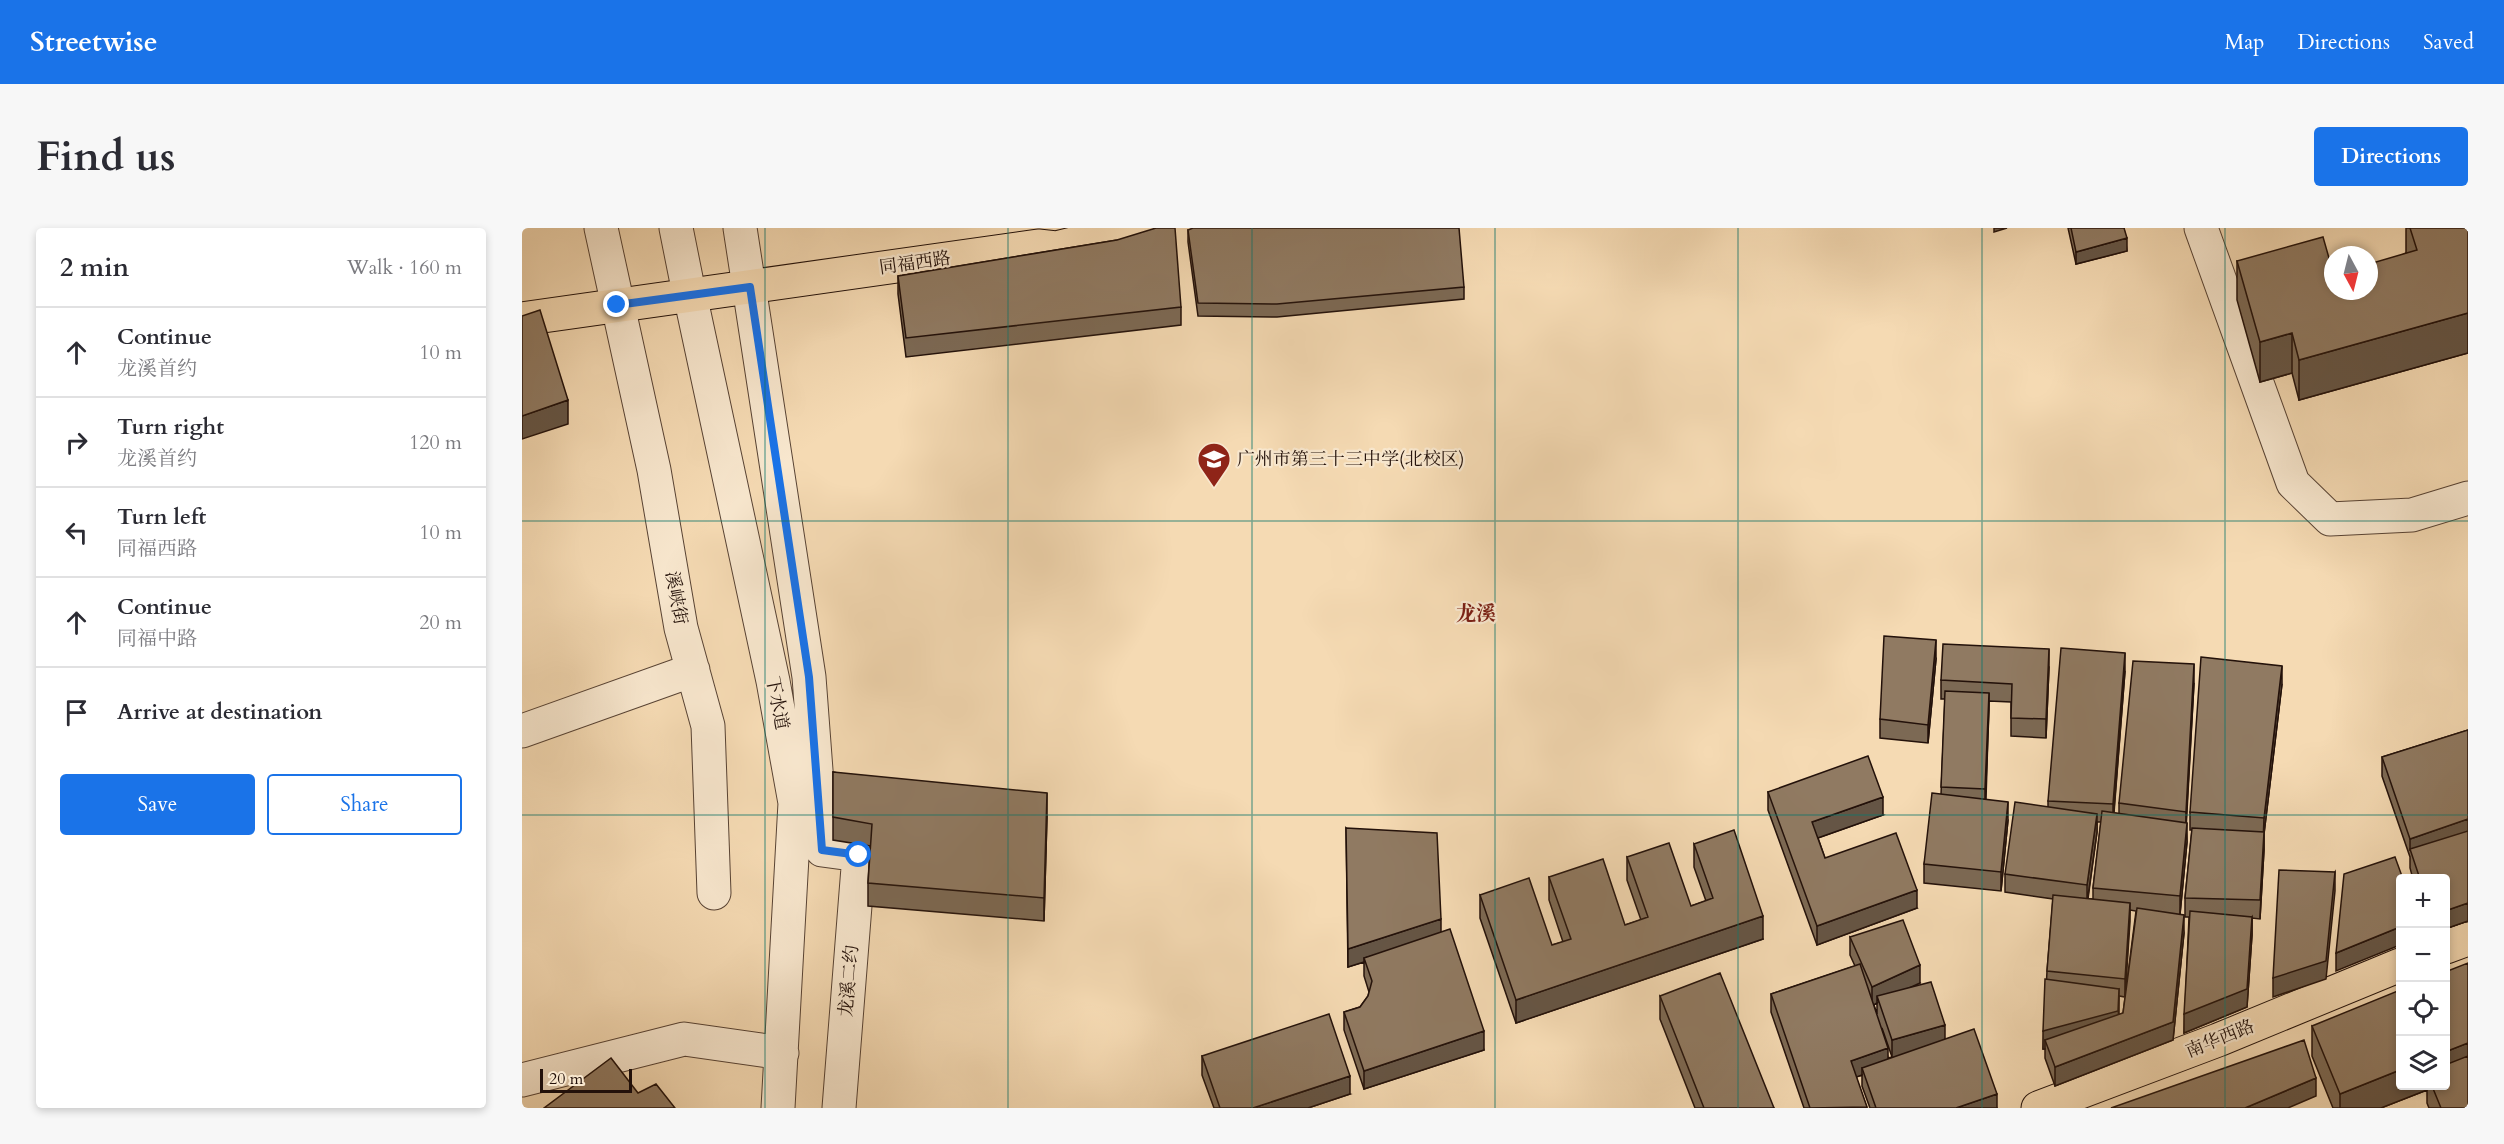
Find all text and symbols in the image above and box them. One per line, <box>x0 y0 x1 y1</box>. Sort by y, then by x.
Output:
text: Streetwise <box>30 23 158 61</box>
text: Map <box>2224 28 2264 57</box>
text: Directions <box>2297 28 2390 57</box>
text: Saved <box>2423 28 2474 57</box>
button: Directions <box>2314 127 2468 186</box>
text: Find us <box>36 128 176 185</box>
street label: 同福西路 <box>878 246 952 280</box>
north arrow <box>2324 246 2378 300</box>
text: 2 min <box>60 250 129 285</box>
text: Walk · 160 m <box>347 254 462 281</box>
route end <box>603 291 629 317</box>
text: Continue <box>117 322 212 352</box>
icon: ahead <box>60 336 93 369</box>
text: 10 m <box>419 339 462 366</box>
text: 龙溪首约 <box>117 355 197 382</box>
text: Turn right <box>117 412 224 442</box>
icon: right <box>60 426 93 459</box>
text: 120 m <box>409 429 462 456</box>
school or university icon: 广州市第三十三中学(北校区) <box>1196 441 1232 488</box>
text: 龙溪首约 <box>117 445 197 472</box>
place label: 广州市第三十三中学(北校区) <box>1237 447 1464 472</box>
text: Turn left <box>117 502 206 532</box>
icon: left <box>60 516 93 549</box>
text: 10 m <box>419 519 462 546</box>
text: 同福西路 <box>117 535 197 562</box>
street label: 溪峡街 <box>659 569 693 627</box>
text: Continue <box>117 592 212 622</box>
district label: 龙溪 <box>1456 600 1496 627</box>
icon: ahead <box>60 606 93 639</box>
text: 20 m <box>419 609 462 636</box>
text: 同福中路 <box>117 625 197 652</box>
street label: 下水道 <box>760 674 794 732</box>
icon: arrive <box>60 696 93 729</box>
text: Arrive at destination <box>117 697 322 727</box>
button: Save <box>60 774 255 835</box>
button: Share <box>267 774 462 835</box>
route start <box>845 841 871 867</box>
map controls <box>2396 874 2450 1090</box>
button: + <box>2396 874 2450 928</box>
button: − <box>2396 928 2450 982</box>
street label: 龙溪二约 <box>833 944 865 1018</box>
button: locate <box>2396 982 2450 1036</box>
street label: 南华西路 <box>2182 1014 2258 1064</box>
button: layers <box>2396 1036 2450 1090</box>
scale bar <box>540 1066 632 1094</box>
text: 20 m <box>549 1068 583 1090</box>

